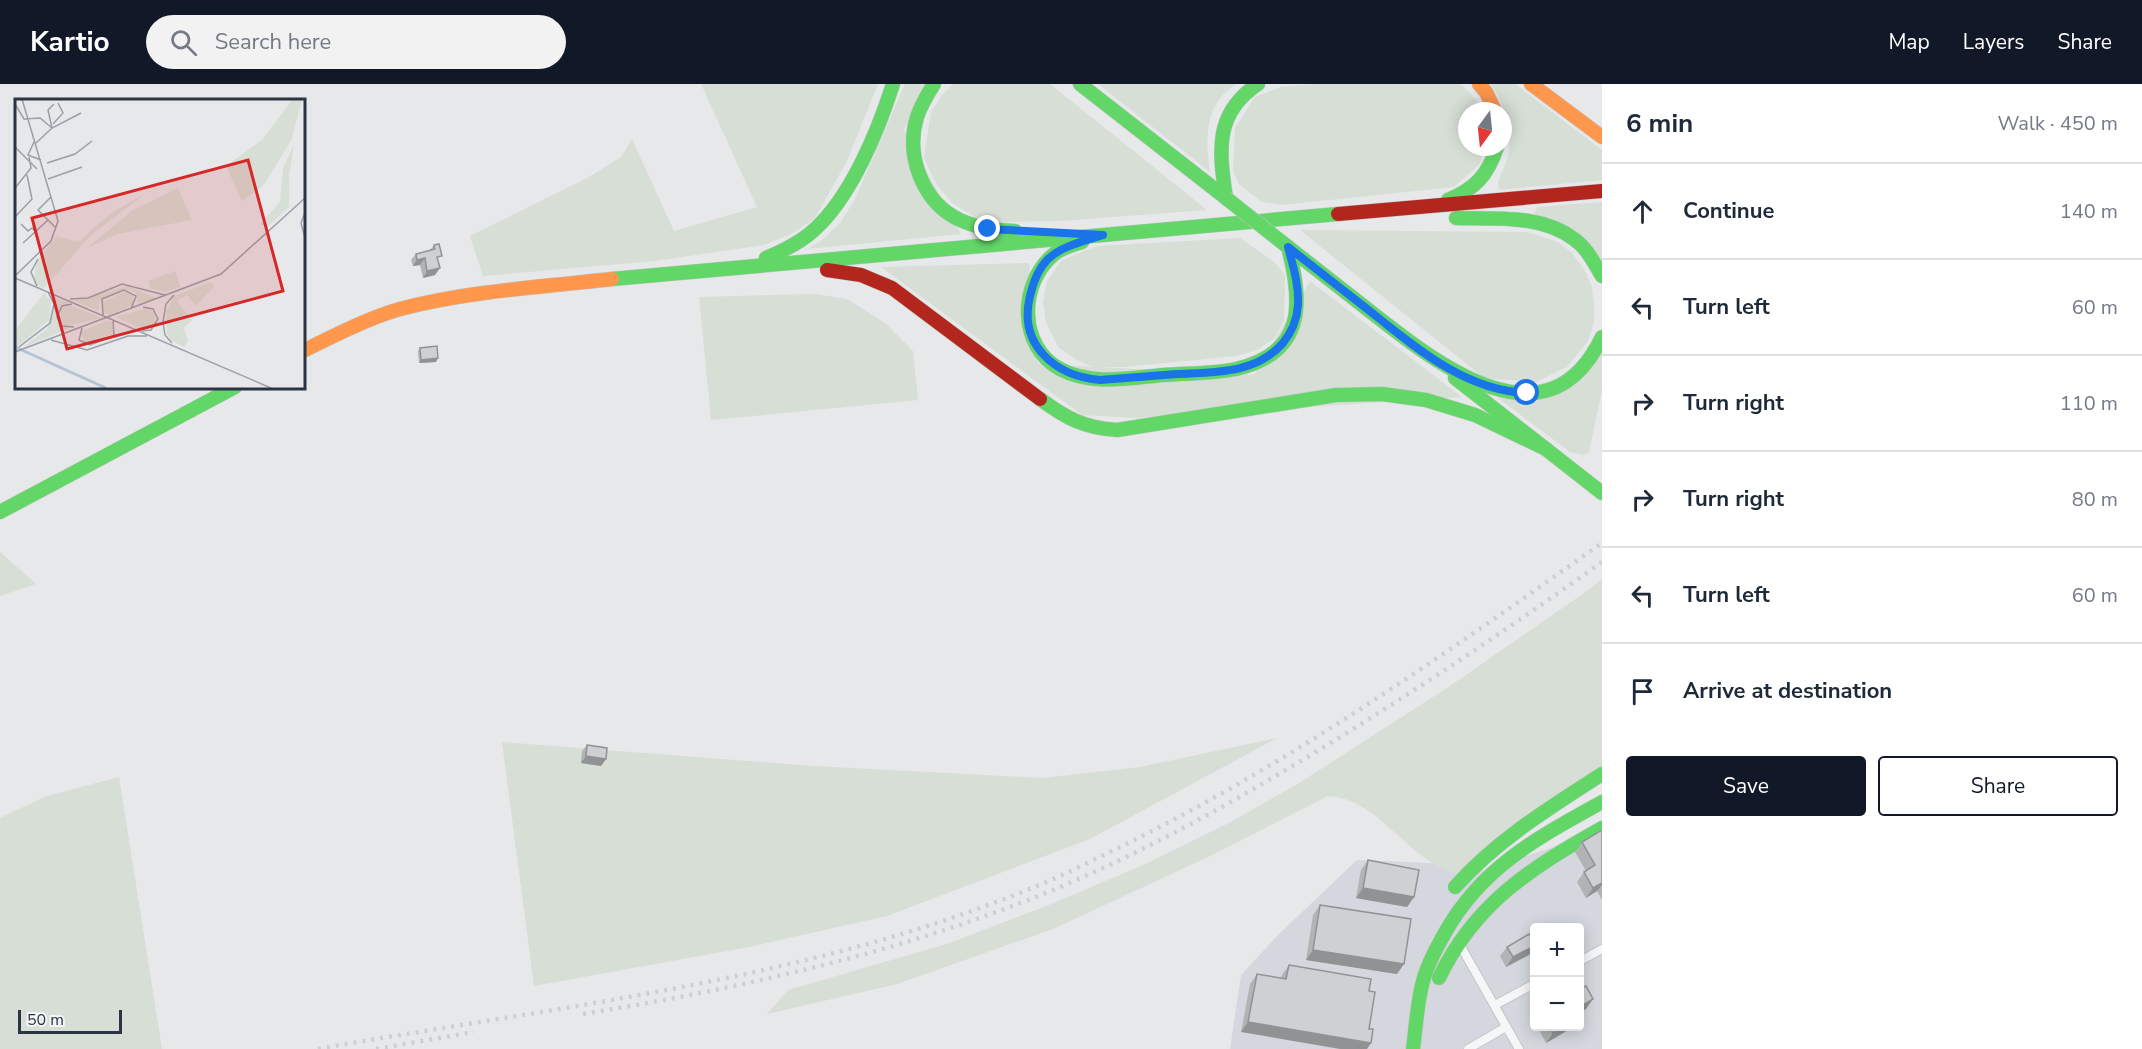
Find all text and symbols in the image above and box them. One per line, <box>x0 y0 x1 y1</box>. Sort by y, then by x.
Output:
search box <box>146 15 566 69</box>
text: Kartio <box>30 23 110 61</box>
icon: search <box>167 26 200 59</box>
text: Search here <box>215 27 331 57</box>
text: Map <box>1888 28 1930 56</box>
text: Layers <box>1963 28 2024 56</box>
text: Share <box>2057 28 2112 56</box>
inset map <box>15 99 304 388</box>
north arrow <box>1458 102 1512 156</box>
text: 6 min <box>1626 106 1693 141</box>
text: Walk · 450 m <box>1998 110 2118 137</box>
icon: ahead <box>1626 195 1659 228</box>
text: Continue <box>1683 196 1774 226</box>
text: 140 m <box>2060 198 2118 225</box>
route end <box>974 215 1000 241</box>
icon: left <box>1626 291 1659 324</box>
text: Turn left <box>1683 292 1770 322</box>
text: 60 m <box>2072 294 2118 321</box>
route start <box>1513 379 1539 405</box>
icon: right <box>1626 387 1659 420</box>
text: Turn right <box>1683 388 1784 418</box>
text: 110 m <box>2060 390 2118 417</box>
icon: right <box>1626 483 1659 516</box>
text: Turn right <box>1683 484 1784 514</box>
text: 80 m <box>2072 486 2118 513</box>
icon: left <box>1626 579 1659 612</box>
text: Turn left <box>1683 580 1770 610</box>
text: 60 m <box>2072 582 2118 609</box>
icon: arrive <box>1626 675 1659 708</box>
text: Arrive at destination <box>1683 676 1892 706</box>
button: Save <box>1626 756 1866 816</box>
button: Share <box>1878 756 2118 816</box>
map controls <box>1530 923 1584 1031</box>
button: + <box>1530 923 1584 977</box>
button: − <box>1530 977 1584 1031</box>
scale bar <box>18 1007 122 1034</box>
text: 50 m <box>27 1009 64 1031</box>

